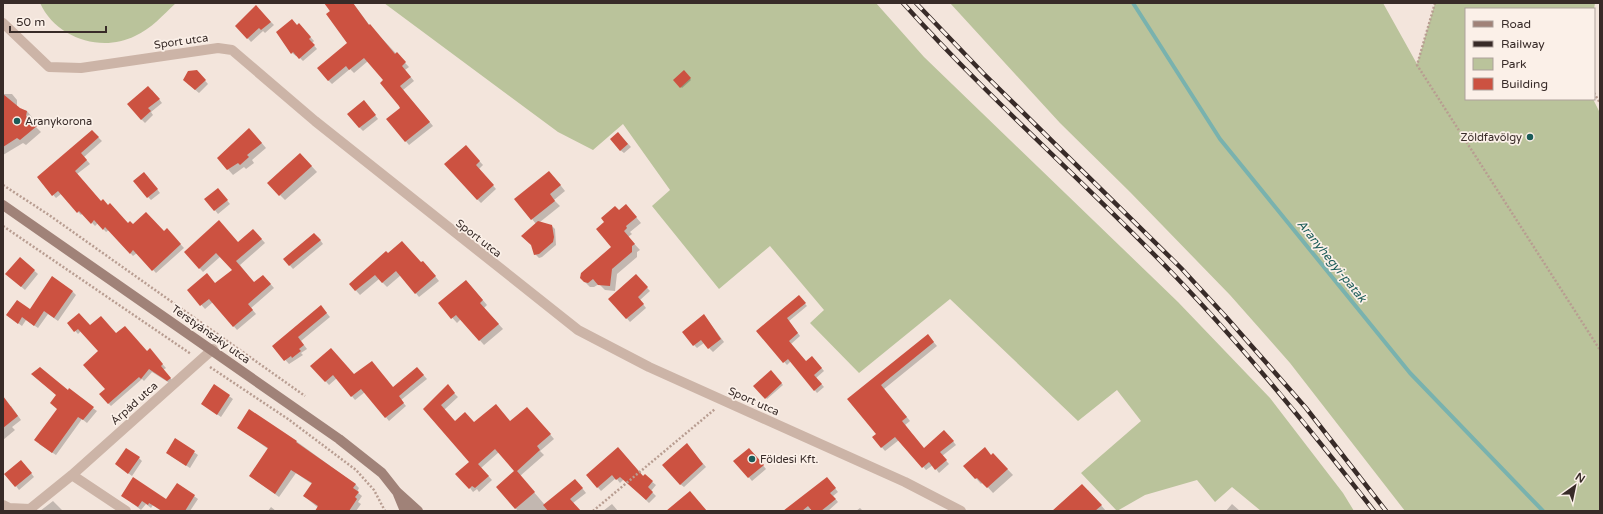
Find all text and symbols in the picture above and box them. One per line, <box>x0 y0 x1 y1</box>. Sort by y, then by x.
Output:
scale bar <box>10 8 106 34</box>
legend <box>1465 8 1595 100</box>
text: 50 m <box>16 15 45 29</box>
text: Road <box>1501 17 1531 31</box>
street label: Sport utca <box>153 31 209 52</box>
text: Railway <box>1501 37 1545 51</box>
text: Park <box>1501 57 1527 71</box>
text: Building <box>1501 77 1548 91</box>
place label: Aranykorona <box>25 115 92 128</box>
marker: Aranykorona <box>12 116 22 126</box>
place label: Zöldfavölgy <box>1460 131 1522 144</box>
marker: Zöldfavölgy <box>1525 132 1535 142</box>
street label: Sport utca <box>453 217 504 260</box>
water label: Aranyhegyi-patak <box>1294 217 1370 306</box>
street label: Terstyánszky utca <box>169 302 253 366</box>
street label: Árpád utca <box>108 378 160 428</box>
street label: Sport utca <box>726 384 781 418</box>
place label: Földesi Kft. <box>760 453 818 466</box>
marker: Földesi Kft. <box>747 454 757 464</box>
north arrow <box>1555 466 1595 506</box>
text: N <box>1573 470 1587 486</box>

